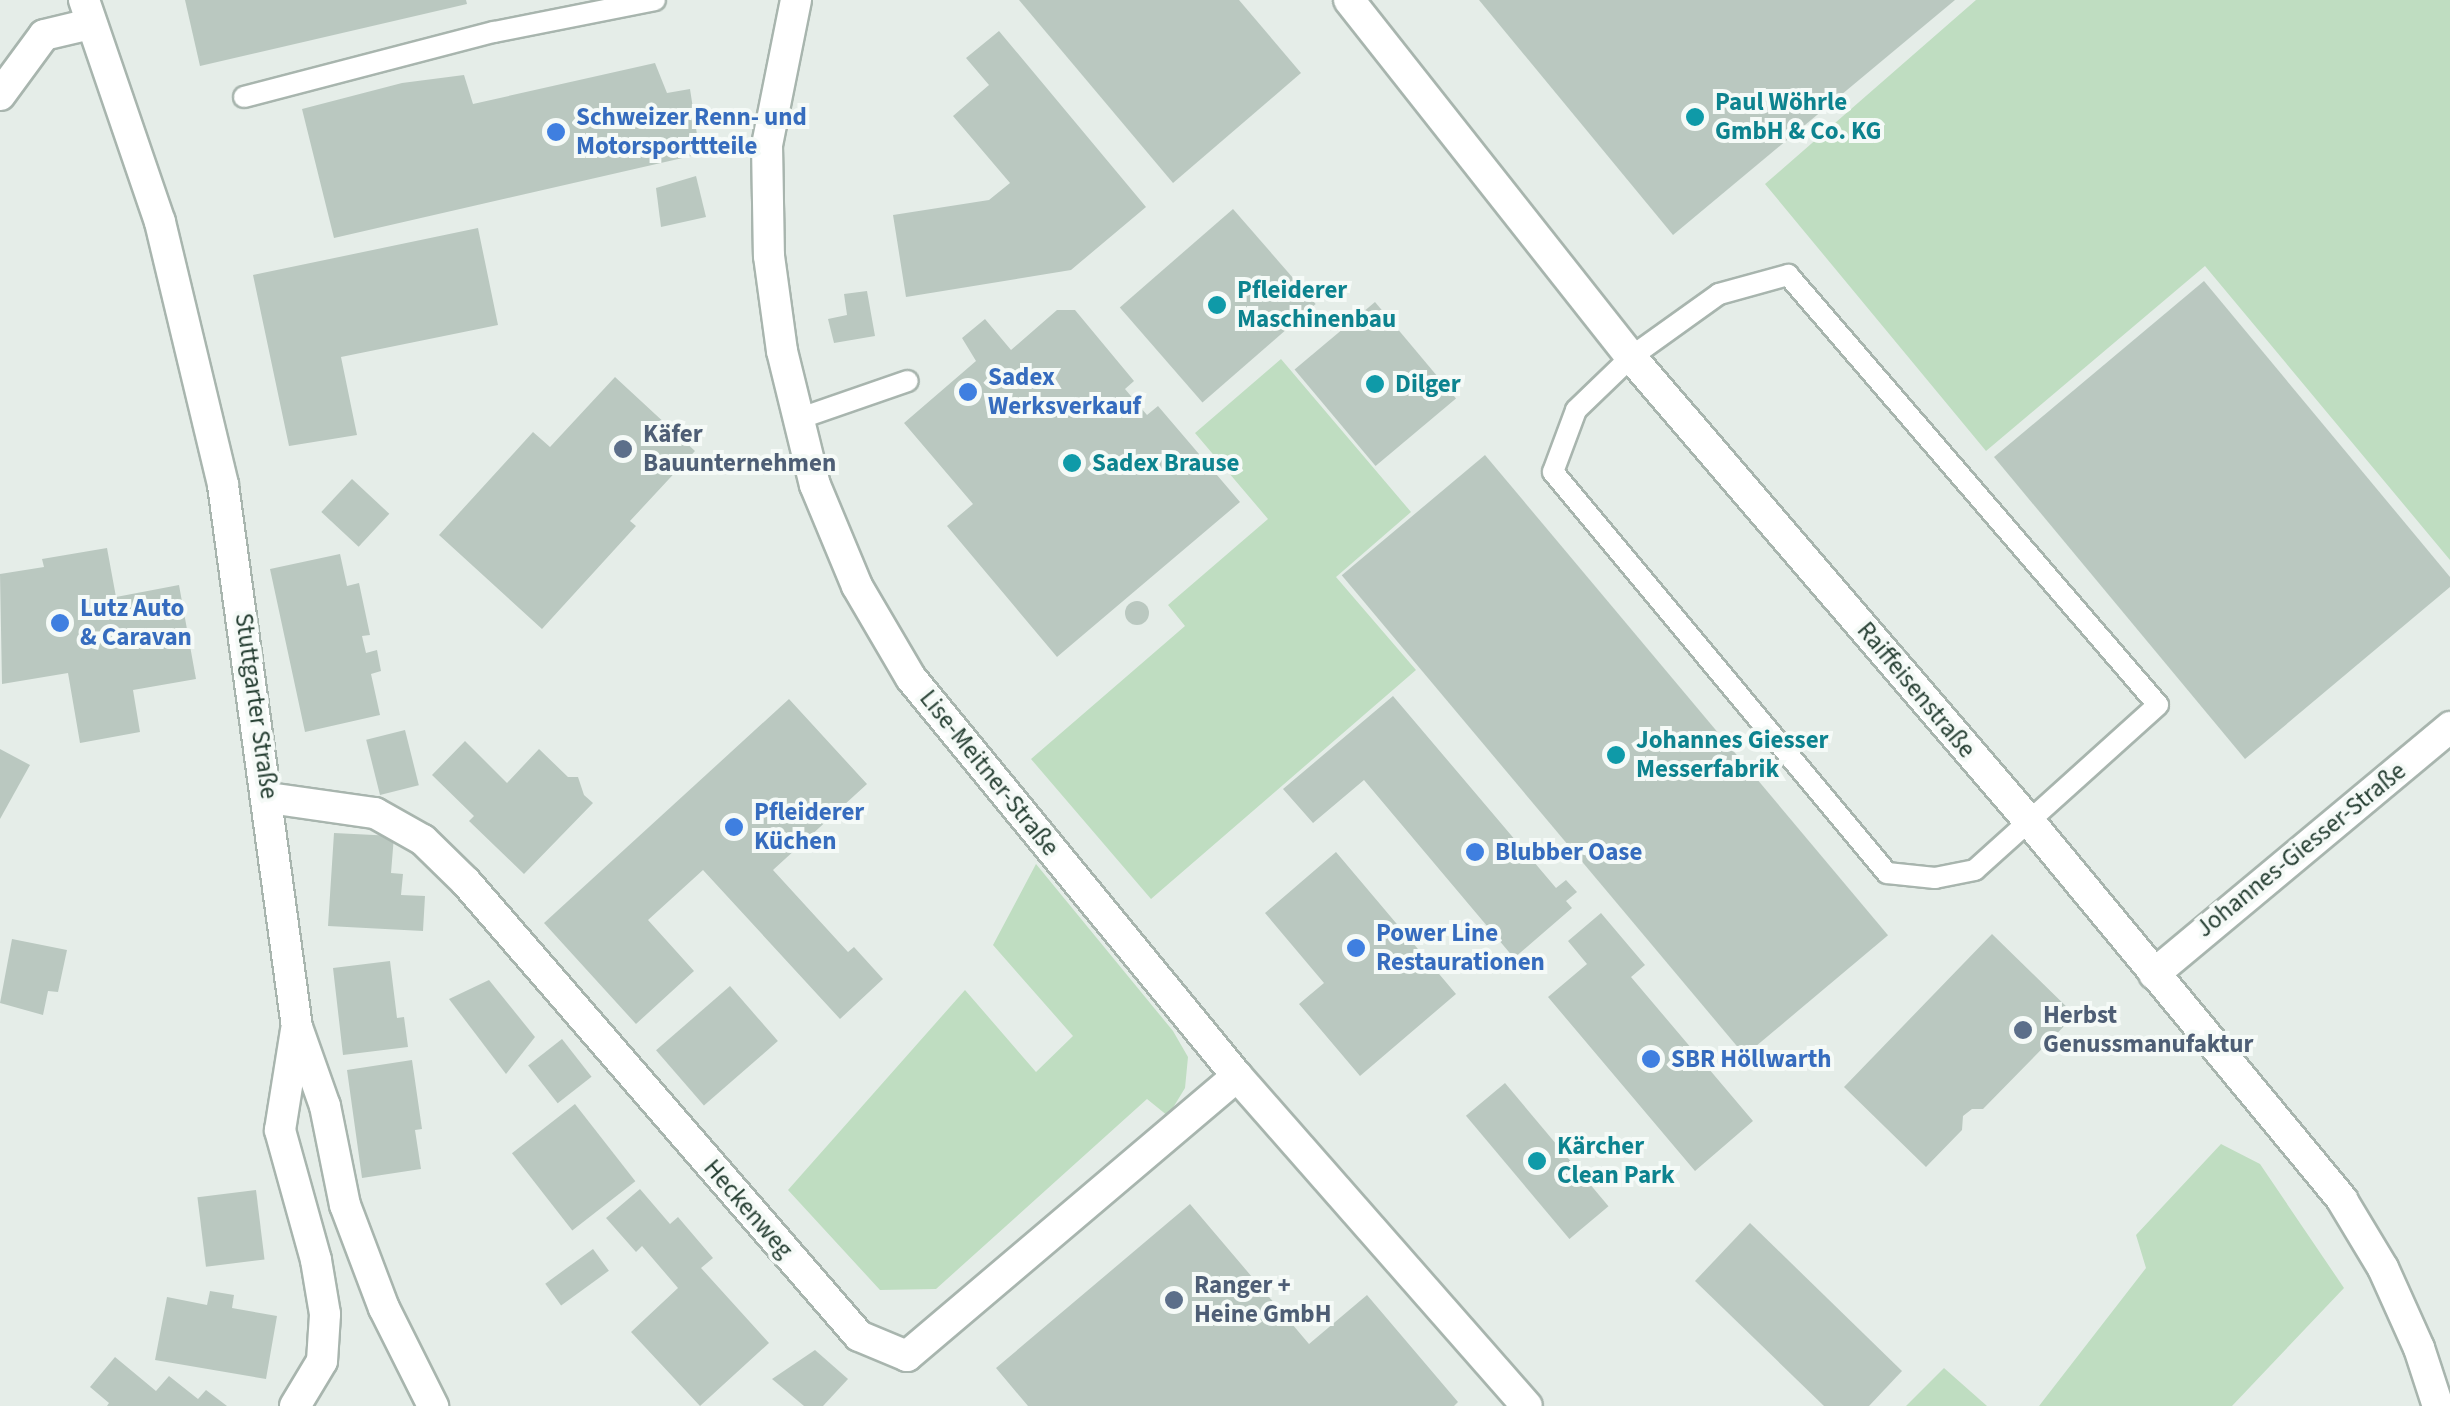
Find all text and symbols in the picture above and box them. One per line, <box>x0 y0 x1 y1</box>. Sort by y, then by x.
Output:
place label: Paul Wöhrle GmbH & Co. KG <box>1715 88 1882 147</box>
place label: Schweizer Renn- und Motorsporttteile <box>576 103 807 162</box>
marker: Paul Wöhrle GmbH & Co. KG <box>1684 106 1706 128</box>
marker: Schweizer Renn- und Motorsporttteile <box>545 121 567 143</box>
place label: Pfleiderer Maschinenbau <box>1237 276 1396 335</box>
marker: Pfleiderer Maschinenbau <box>1206 294 1228 316</box>
place label: Sadex Werksverkauf <box>988 363 1141 422</box>
place label: Dilger <box>1395 369 1461 399</box>
marker: Dilger <box>1364 373 1386 395</box>
marker: Sadex Werksverkauf <box>957 381 979 403</box>
place label: Käfer Bauunternehmen <box>643 420 836 479</box>
marker: Käfer Bauunternehmen <box>612 438 634 460</box>
place label: Sadex Brause <box>1092 448 1240 478</box>
marker: Sadex Brause <box>1061 452 1083 474</box>
place label: Lutz Auto & Caravan <box>80 594 192 653</box>
street label: Stuttgarter Straße <box>228 611 284 801</box>
marker: Lutz Auto & Caravan <box>49 612 71 634</box>
street label: Raiffeisenstraße <box>1850 616 1982 764</box>
street label: Lise-Meitner-Straße <box>913 684 1065 862</box>
place label: Johannes Giesser Messerfabrik <box>1636 726 1829 785</box>
marker: Johannes Giesser Messerfabrik <box>1605 744 1627 766</box>
street label: Johannes-Giesser-Straße <box>2190 756 2412 944</box>
place label: Pfleiderer Küchen <box>754 798 864 857</box>
marker: Pfleiderer Küchen <box>723 816 745 838</box>
place label: Blubber Oase <box>1495 837 1642 867</box>
marker: Blubber Oase <box>1464 841 1486 863</box>
place label: Power Line Restaurationen <box>1376 919 1545 978</box>
marker: Power Line Restaurationen <box>1345 937 1367 959</box>
place label: Herbst Genussmanufaktur <box>2043 1001 2253 1060</box>
marker: Herbst Genussmanufaktur <box>2012 1019 2034 1041</box>
place label: SBR Höllwarth <box>1671 1044 1831 1074</box>
marker: SBR Höllwarth <box>1640 1048 1662 1070</box>
place label: Kärcher Clean Park <box>1557 1132 1675 1191</box>
marker: Kärcher Clean Park <box>1526 1150 1548 1172</box>
street label: Heckenweg <box>697 1154 799 1264</box>
place label: Ranger + Heine GmbH <box>1194 1271 1331 1330</box>
marker: Ranger + Heine GmbH <box>1163 1289 1185 1311</box>

